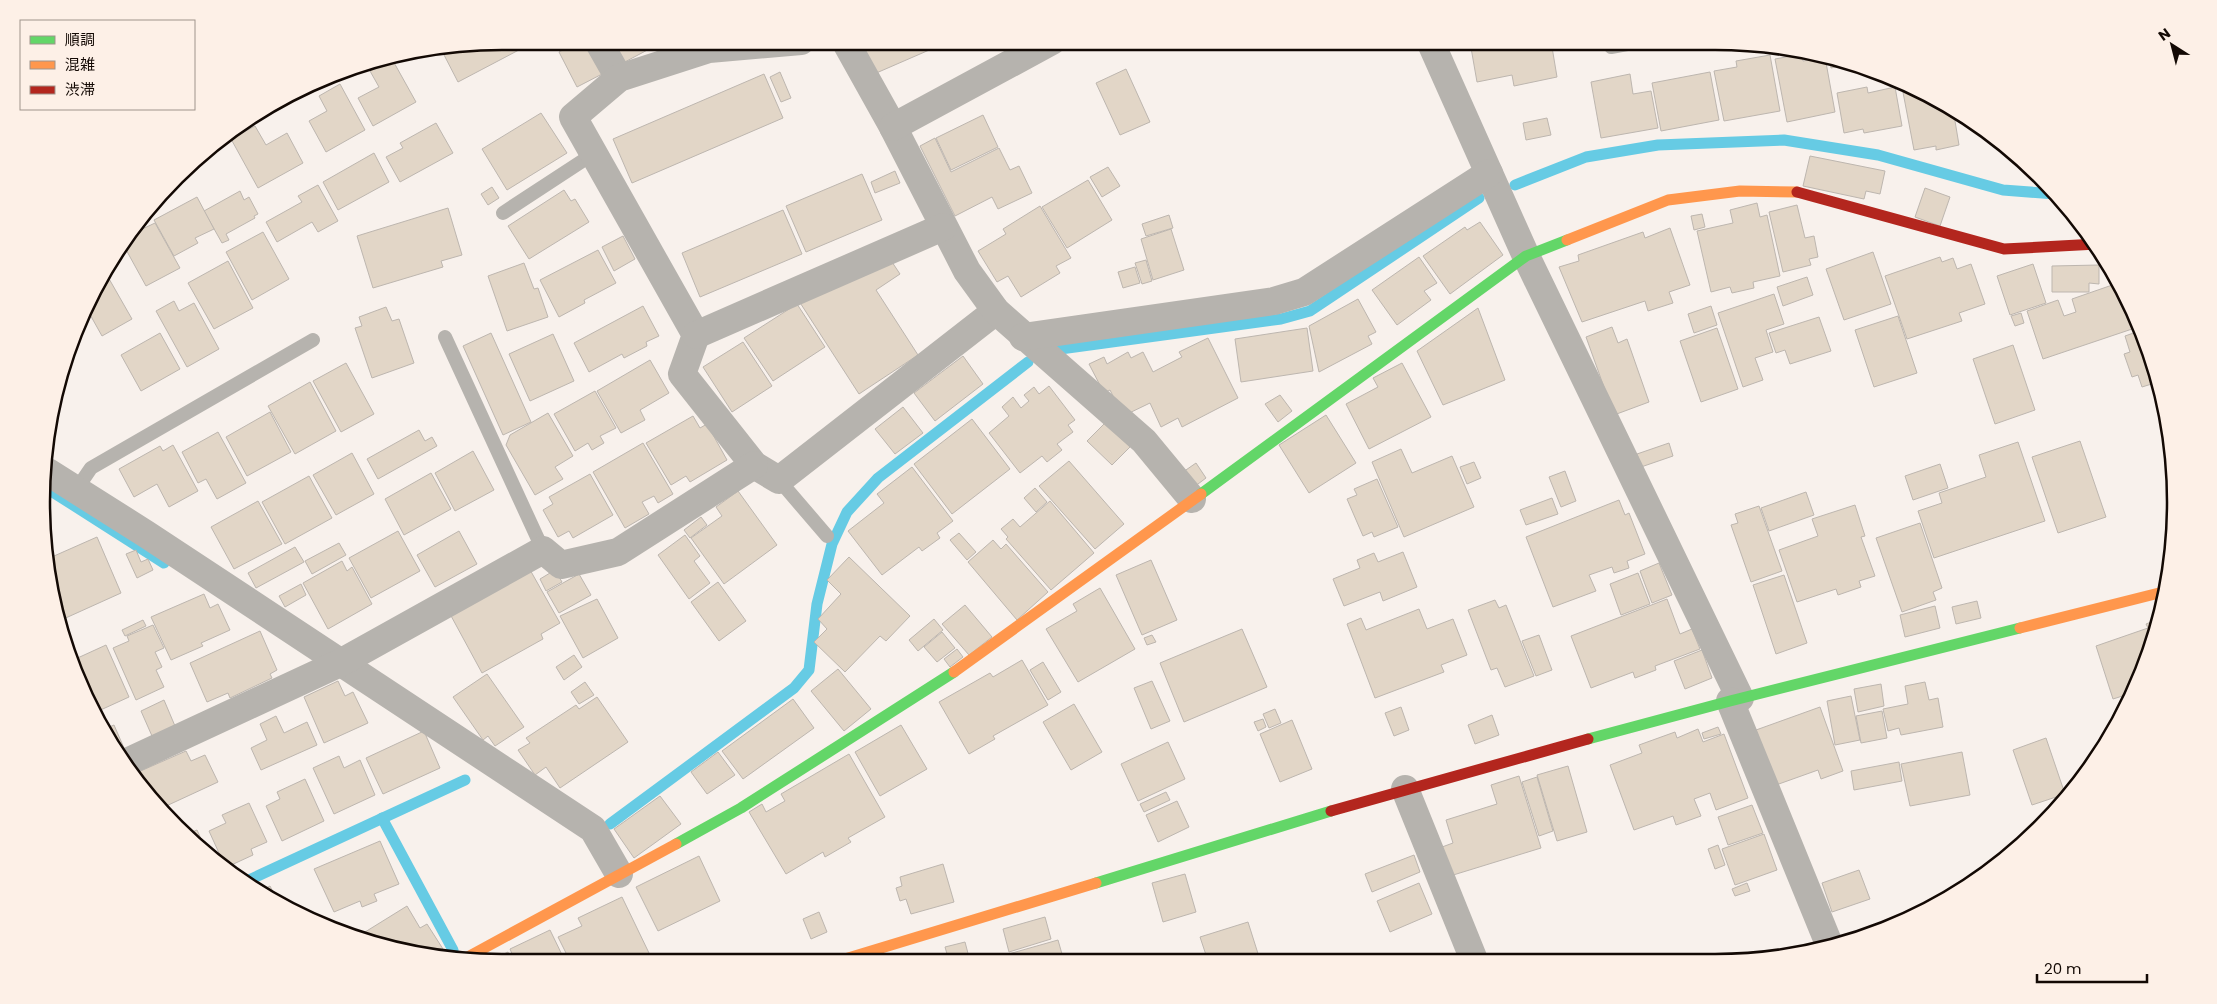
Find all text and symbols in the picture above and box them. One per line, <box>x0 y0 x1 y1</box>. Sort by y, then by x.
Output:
legend <box>20 20 195 110</box>
north arrow <box>2147 20 2197 70</box>
text: N <box>2154 23 2174 46</box>
text: 順調 <box>65 29 95 50</box>
text: 混雑 <box>65 54 95 75</box>
text: 渋滞 <box>65 79 95 100</box>
scale bar <box>2037 952 2147 984</box>
text: 20 m <box>2044 958 2082 979</box>

